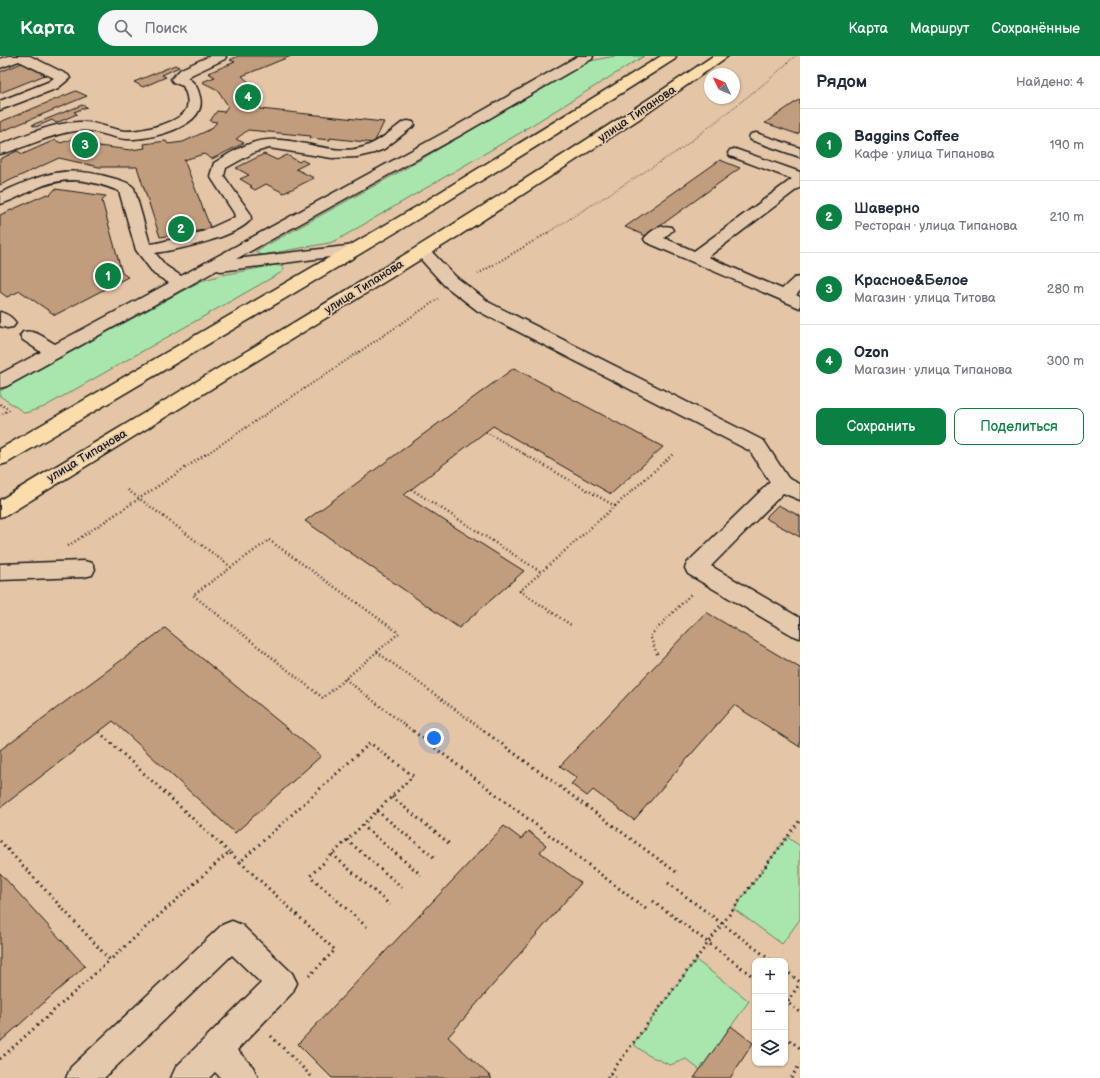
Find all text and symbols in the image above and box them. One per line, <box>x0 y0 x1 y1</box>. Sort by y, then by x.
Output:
search box <box>98 10 378 46</box>
text: Карта <box>20 17 74 40</box>
icon: search <box>112 17 134 39</box>
text: Поиск <box>144 19 187 38</box>
text: Карта <box>849 20 888 37</box>
text: Маршрут <box>910 20 970 37</box>
text: Сохранённые <box>992 20 1080 37</box>
north arrow <box>704 68 740 104</box>
text: Рядом <box>816 72 867 92</box>
text: Найдено: 4 <box>1016 74 1084 90</box>
pin: 4 <box>235 82 261 112</box>
street label: улица Типанова <box>595 82 679 146</box>
text: Baggins Coffee <box>854 127 959 146</box>
pin: 3 <box>72 130 98 160</box>
text: 1 <box>826 137 832 153</box>
text: 190 m <box>1050 137 1084 153</box>
text: Кафе · улица Типанова <box>854 146 995 162</box>
text: Шаверно <box>854 199 920 218</box>
text: 2 <box>825 209 833 225</box>
text: 210 m <box>1050 209 1084 225</box>
pin: 2 <box>168 214 194 244</box>
text: Ресторан · улица Типанова <box>854 218 1017 234</box>
street label: улица Типанова <box>322 257 406 317</box>
pin: 1 <box>95 261 121 291</box>
text: Красное&Белое <box>854 271 968 290</box>
text: 3 <box>825 281 833 297</box>
text: 280 m <box>1047 281 1084 297</box>
text: Магазин · улица Титова <box>854 290 996 306</box>
text: Ozon <box>854 343 889 362</box>
text: 4 <box>825 353 833 369</box>
text: 300 m <box>1046 353 1084 369</box>
text: Магазин · улица Типанова <box>854 362 1012 378</box>
button: Сохранить <box>816 408 946 445</box>
button: Поделиться <box>954 408 1084 445</box>
street label: улица Типанова <box>44 426 130 486</box>
your location <box>424 728 444 748</box>
map controls <box>752 958 788 1066</box>
button: + <box>752 958 788 994</box>
button: − <box>752 994 788 1030</box>
button: layers <box>752 1030 788 1066</box>

